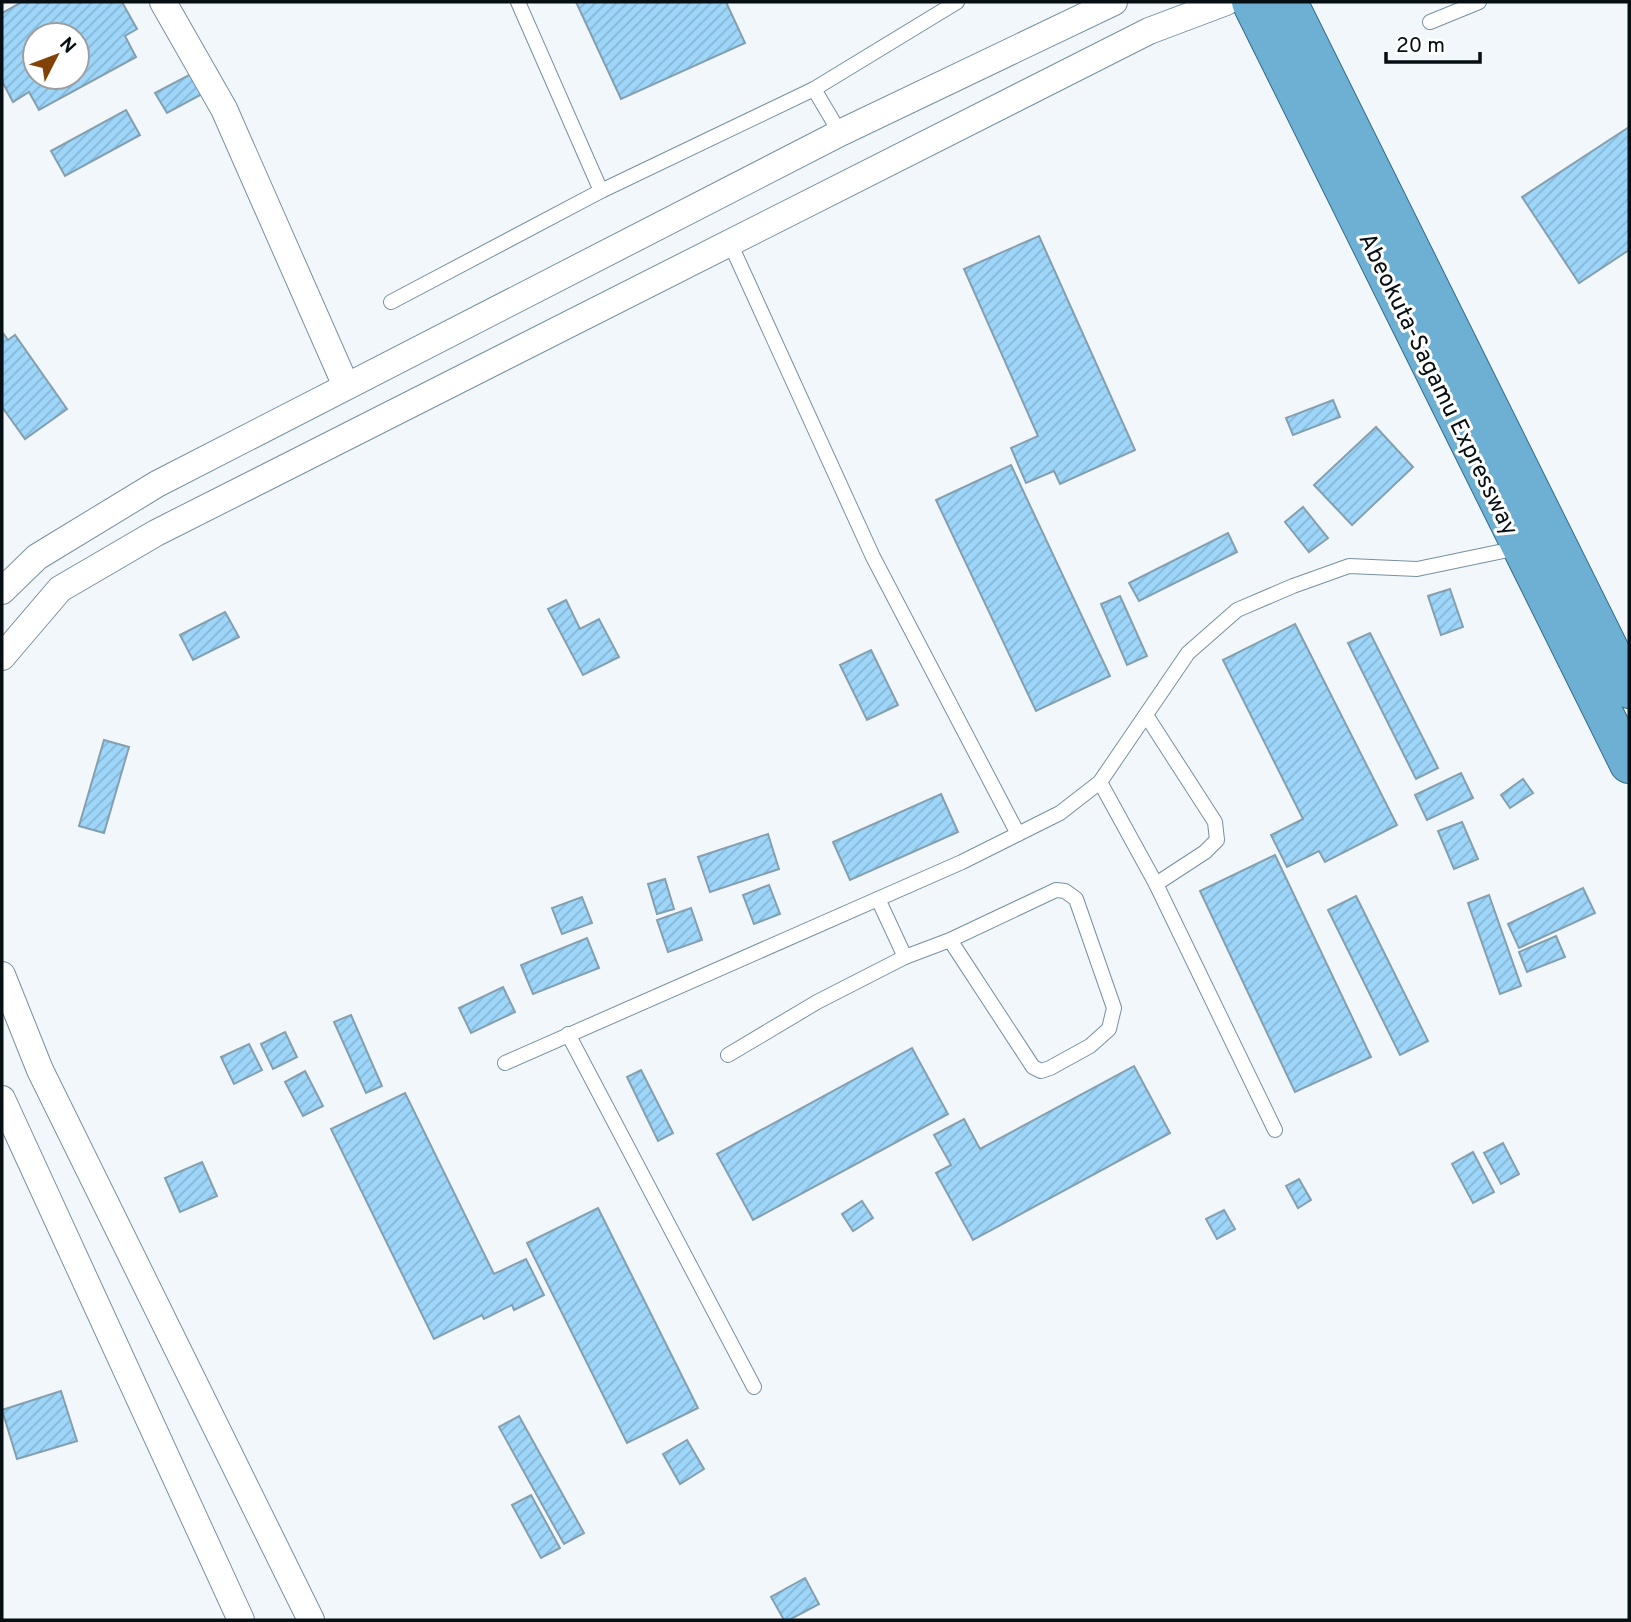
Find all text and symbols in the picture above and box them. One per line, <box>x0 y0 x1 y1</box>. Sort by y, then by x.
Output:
north arrow <box>21 21 91 91</box>
scale bar <box>1386 21 1480 65</box>
text: N <box>54 33 81 59</box>
text: 20 m <box>1396 33 1445 60</box>
street label: Abeokuta-Sagamu Expressway <box>1351 229 1524 541</box>

